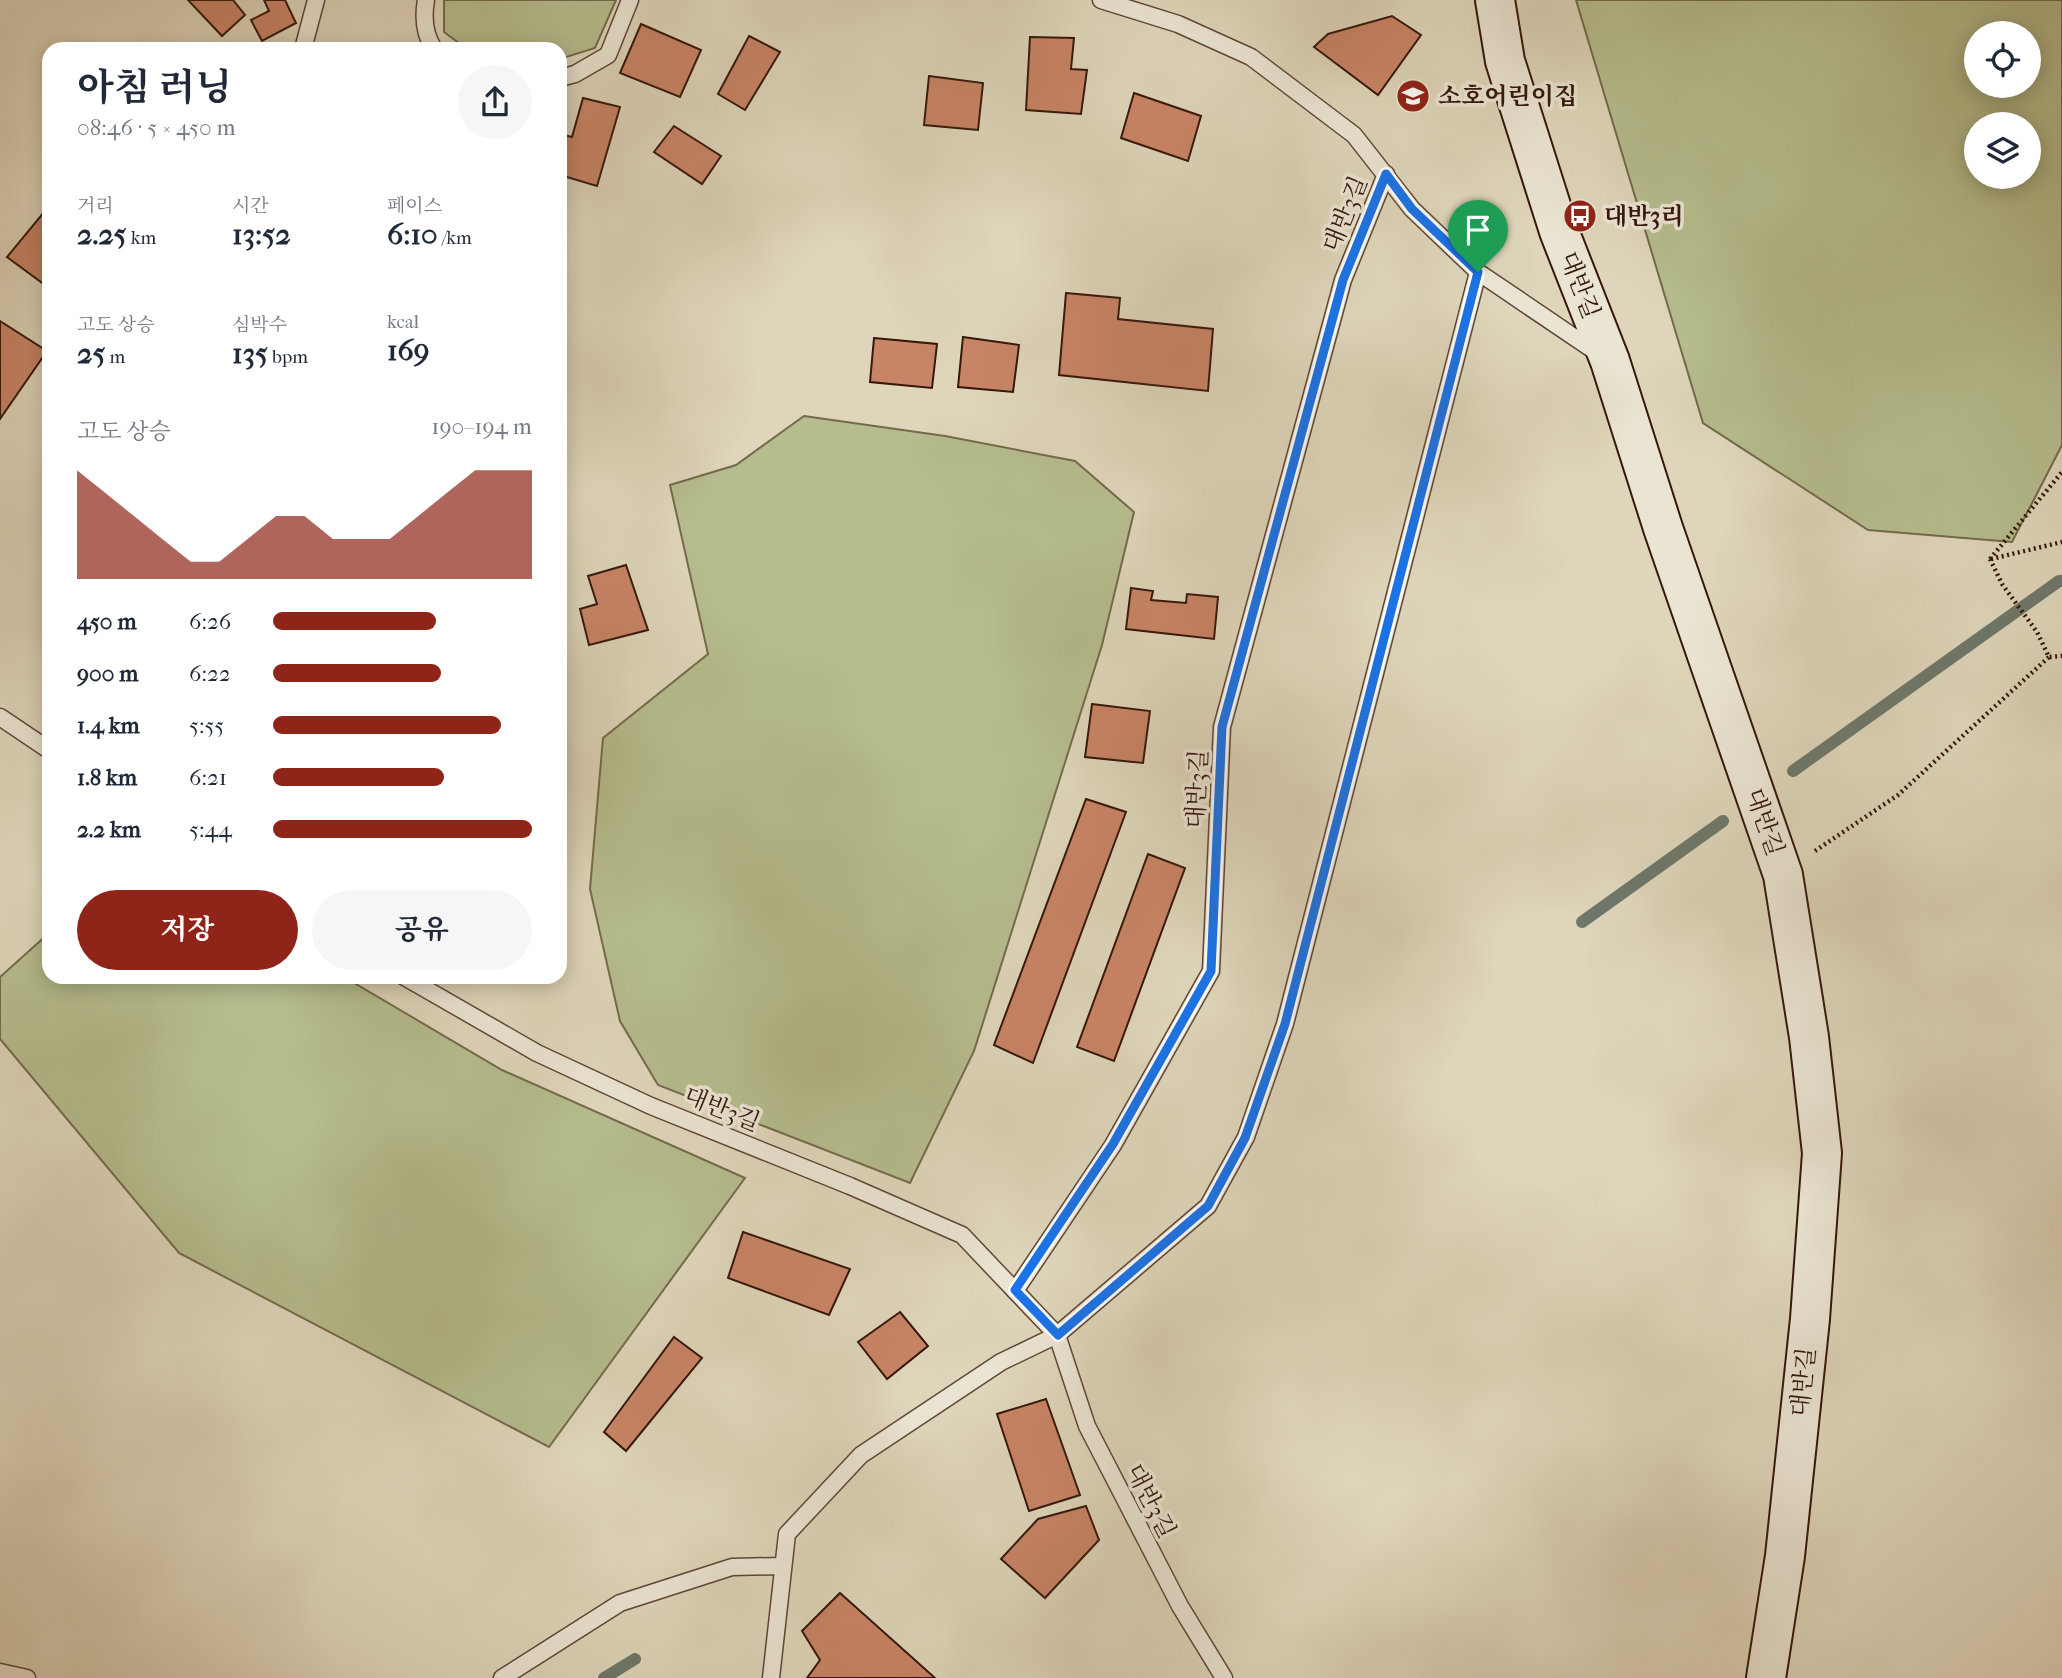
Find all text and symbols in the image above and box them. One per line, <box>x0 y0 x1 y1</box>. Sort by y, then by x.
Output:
map controls <box>1964 21 2041 189</box>
button: locate <box>1964 21 2041 98</box>
text: 아침 러닝 <box>77 65 232 110</box>
button: share <box>458 65 532 139</box>
school or university icon: 소호어린이집 <box>1394 77 1432 115</box>
place label: 소호어린이집 <box>1438 82 1577 110</box>
button: layers <box>1964 112 2041 189</box>
text: 08:46 · 5 × 450 m <box>77 114 236 141</box>
street label: 대반3길 <box>1317 172 1373 256</box>
text: 거리 <box>77 195 114 217</box>
text: 시간 <box>232 195 269 217</box>
text: 페이스 <box>387 195 442 217</box>
bus stop icon: 대반3리 <box>1561 197 1599 235</box>
pin <box>1448 200 1508 272</box>
place label: 대반3리 <box>1604 202 1683 230</box>
icon: arrive <box>1459 211 1497 249</box>
text: 2.25 <box>77 217 127 252</box>
text: 13:52 <box>232 217 291 252</box>
text: 6:10 <box>387 217 438 252</box>
text: km <box>127 227 156 249</box>
text: /km <box>438 227 472 249</box>
street label: 대반길 <box>1554 248 1606 322</box>
text: kcal <box>387 311 419 333</box>
text: 고도 상승 <box>77 314 155 336</box>
text: 심박수 <box>232 314 287 336</box>
text: 169 <box>387 333 430 368</box>
text: 25 <box>77 336 105 371</box>
text: 135 <box>232 336 268 371</box>
text: m <box>105 346 125 368</box>
text: bpm <box>268 346 308 368</box>
text: 190–194 m <box>431 413 532 440</box>
text: 고도 상승 <box>77 418 171 445</box>
text: 450 m <box>77 608 137 635</box>
text: 6:26 <box>189 608 231 635</box>
text: 900 m <box>77 660 139 687</box>
text: 6:22 <box>189 660 231 687</box>
text: 1.4 km <box>77 712 140 739</box>
text: 5:55 <box>189 712 224 739</box>
street label: 대반3길 <box>1181 749 1213 829</box>
text: 1.8 km <box>77 764 137 791</box>
text: 6:21 <box>189 764 227 791</box>
street label: 대반길 <box>1740 785 1790 859</box>
text: 2.2 km <box>77 816 141 843</box>
text: 5:44 <box>189 816 232 843</box>
button: 저장 <box>77 890 298 970</box>
button: 공유 <box>312 890 532 970</box>
street label: 대반3길 <box>680 1081 764 1137</box>
street label: 대반길 <box>1785 1346 1821 1418</box>
street label: 대반3길 <box>1121 1459 1181 1543</box>

